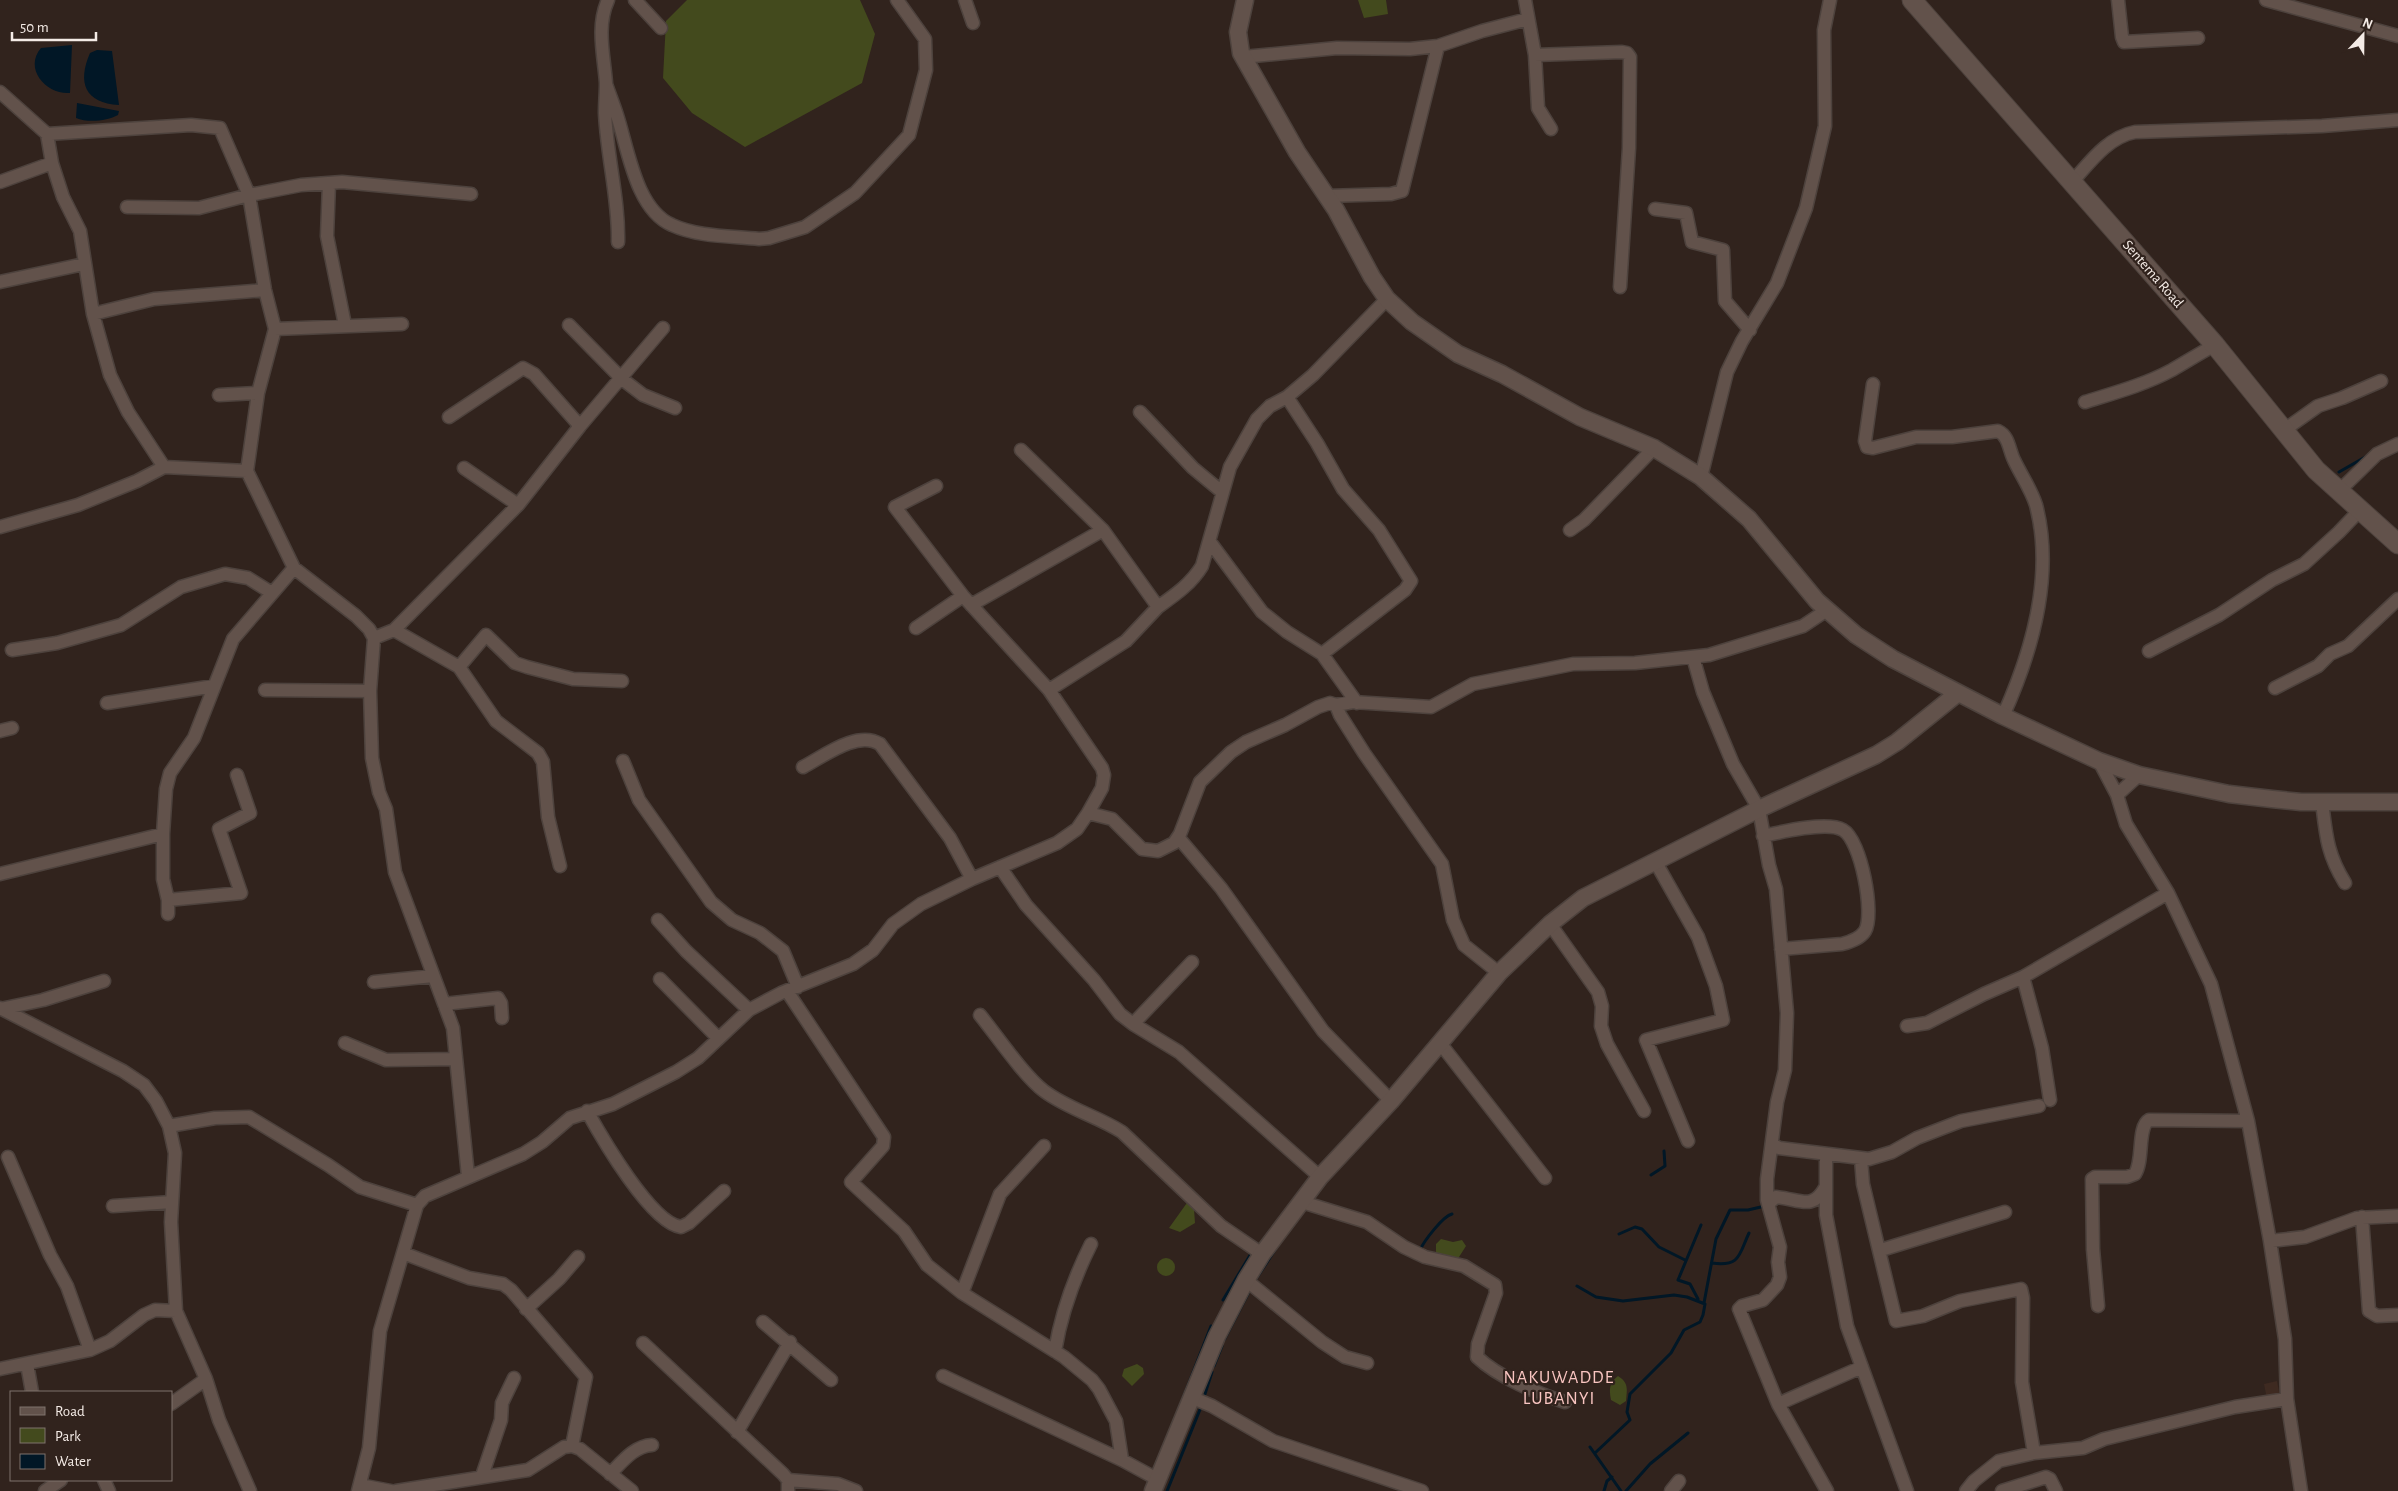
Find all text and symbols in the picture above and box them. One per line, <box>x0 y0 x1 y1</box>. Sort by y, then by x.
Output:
scale bar <box>12 10 96 42</box>
north arrow <box>2338 10 2388 60</box>
text: N <box>2360 16 2375 32</box>
text: 50 m <box>20 20 49 35</box>
street label: Sentema Road <box>2120 237 2186 311</box>
district label: NAKUWADDE LUBANYI <box>1504 1369 1614 1408</box>
legend <box>10 1391 172 1481</box>
text: Road <box>55 1404 85 1419</box>
text: Park <box>55 1429 81 1444</box>
text: Water <box>55 1454 91 1469</box>

